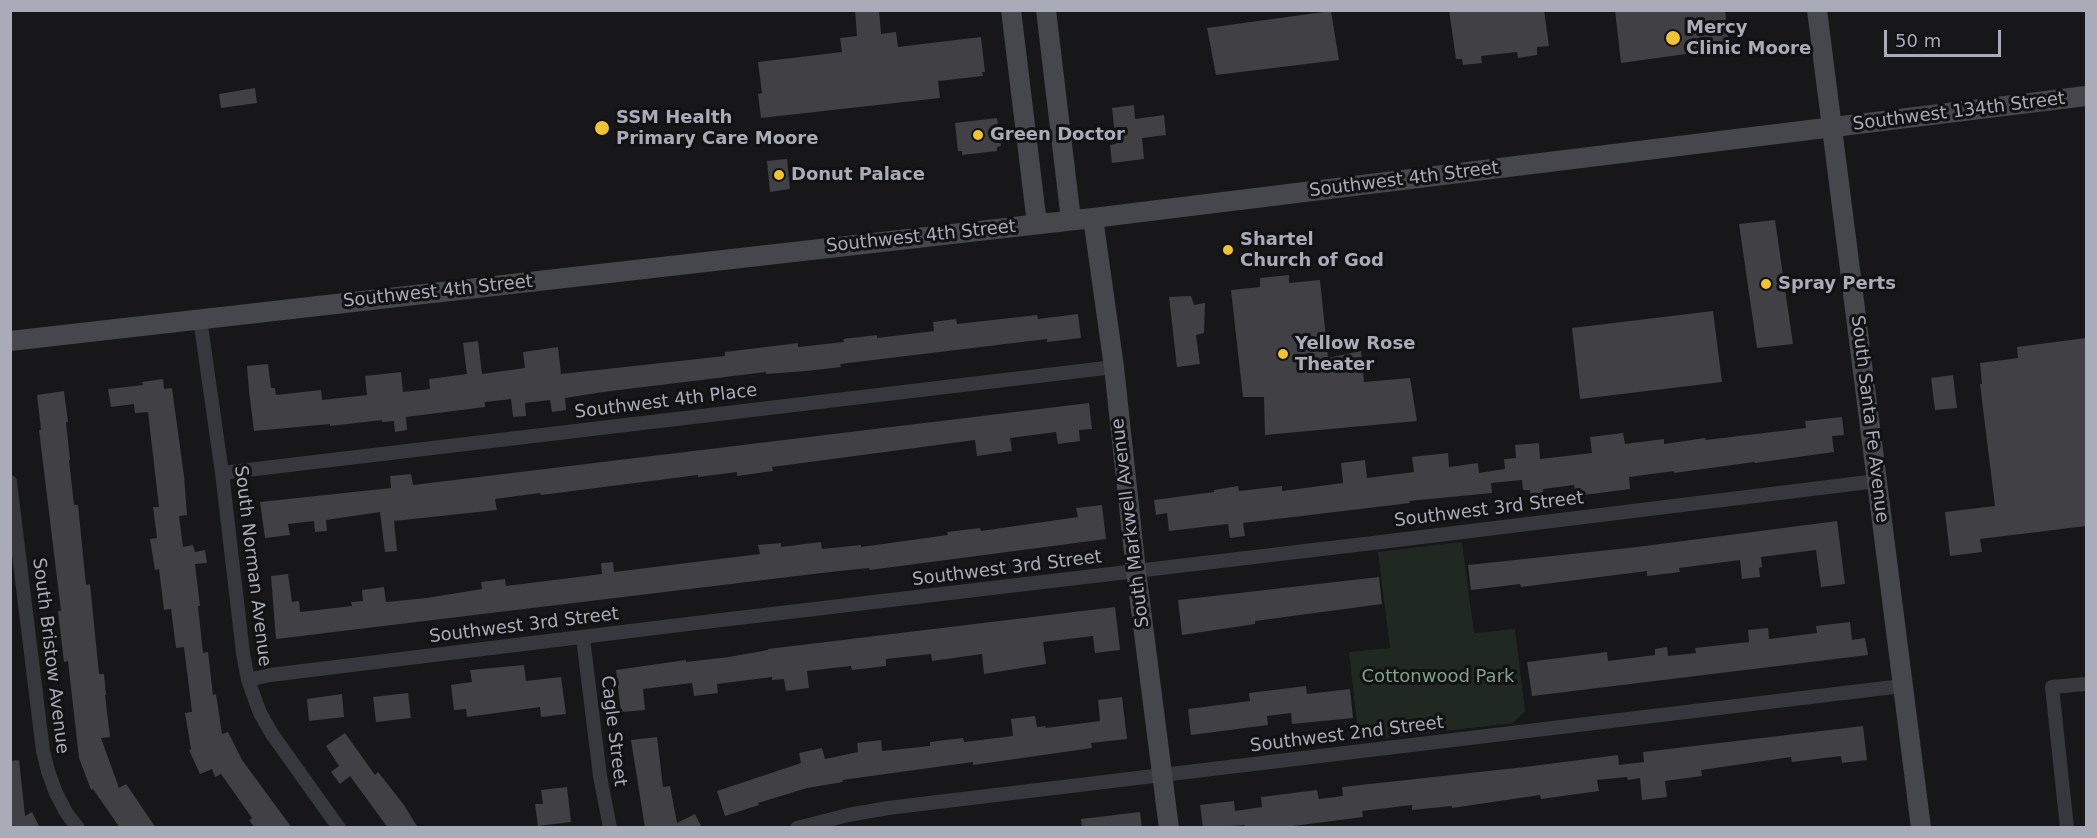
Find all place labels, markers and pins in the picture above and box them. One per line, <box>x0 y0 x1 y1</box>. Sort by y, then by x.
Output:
place label: Mercy Clinic Moore <box>1686 17 1811 60</box>
marker: Mercy Clinic Moore <box>1664 29 1682 47</box>
place label: SSM Health Primary Care Moore <box>616 107 818 150</box>
marker: SSM Health Primary Care Moore <box>593 119 611 137</box>
place label: Green Doctor <box>990 124 1125 146</box>
marker: Green Doctor <box>971 128 985 142</box>
place label: Donut Palace <box>791 164 925 186</box>
marker: Donut Palace <box>772 168 786 182</box>
place label: Shartel Church of God <box>1240 229 1384 272</box>
marker: Shartel Church of God <box>1221 243 1235 257</box>
place label: Spray Perts <box>1778 273 1896 295</box>
marker: Spray Perts <box>1759 277 1773 291</box>
place label: Yellow Rose Theater <box>1295 333 1415 376</box>
marker: Yellow Rose Theater <box>1276 347 1290 361</box>

